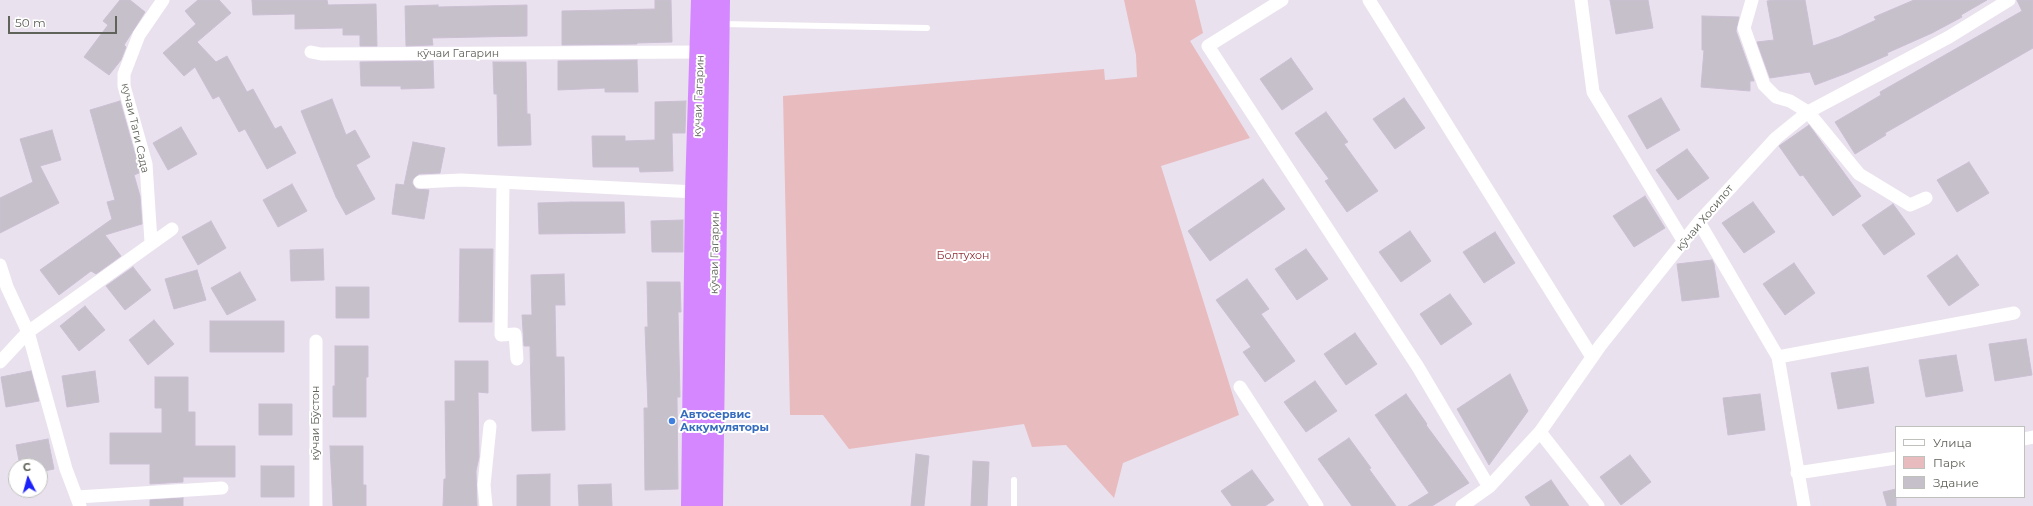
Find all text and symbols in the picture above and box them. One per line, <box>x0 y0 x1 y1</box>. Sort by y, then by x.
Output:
scale bar <box>10 8 119 34</box>
text: 50 m <box>15 15 46 30</box>
street label: кӯчаи Гагарин <box>417 47 499 61</box>
street label: кучаи Гагарин <box>691 55 707 137</box>
street label: кучаи Таги Сада <box>118 82 152 174</box>
street label: кӯчаи Хосилот <box>1674 182 1736 254</box>
street label: кӯчаи Гагарин <box>708 212 722 294</box>
park label: Болтухон <box>936 249 990 263</box>
street label: кӯчаи Бӯстон <box>309 386 323 460</box>
place label: Автосервис Аккумуляторы <box>680 408 769 434</box>
marker: Автосервис Аккумуляторы <box>667 416 677 426</box>
legend <box>1895 426 2025 498</box>
text: Улица <box>1933 435 1972 450</box>
text: Парк <box>1933 455 1965 470</box>
north arrow <box>8 458 48 498</box>
text: С <box>22 460 32 474</box>
text: Здание <box>1933 475 1979 490</box>

